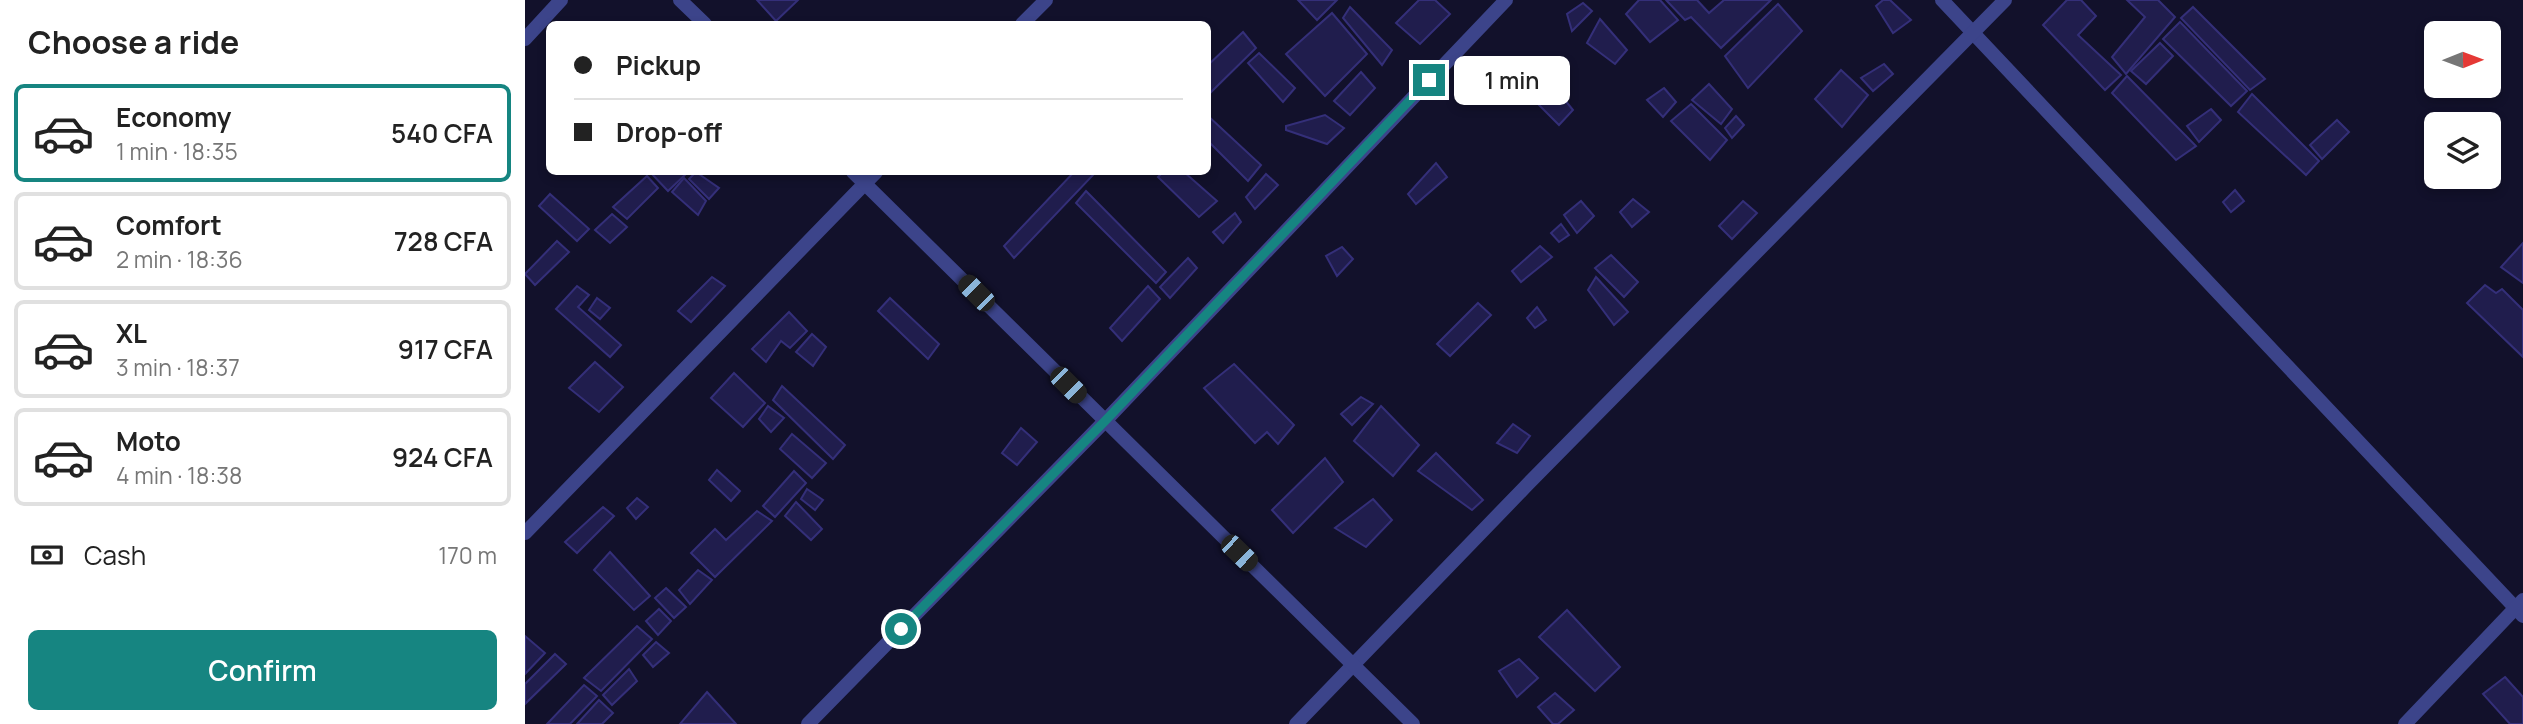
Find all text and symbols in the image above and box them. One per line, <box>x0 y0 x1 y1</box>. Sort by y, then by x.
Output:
text: Choose a ride <box>28 20 239 64</box>
north arrow <box>2424 21 2501 98</box>
map controls <box>2424 21 2501 189</box>
text: Pickup <box>616 47 701 83</box>
callout: 1 min <box>1453 56 1569 104</box>
route end <box>1413 64 1445 96</box>
text: 1 min <box>1485 64 1539 96</box>
text: Economy <box>116 99 231 135</box>
icon: car <box>32 102 95 165</box>
button: layers <box>2424 112 2501 189</box>
text: Drop-off <box>616 114 722 150</box>
text: 540 CFA <box>391 115 493 151</box>
text: 1 min · 18:35 <box>116 135 238 167</box>
text: Comfort <box>116 207 222 243</box>
icon: car <box>32 210 95 273</box>
text: 728 CFA <box>394 223 493 259</box>
text: 2 min · 18:36 <box>116 243 243 275</box>
car <box>954 271 999 315</box>
text: XL <box>116 315 147 351</box>
icon: car <box>32 318 95 381</box>
text: 917 CFA <box>398 331 493 367</box>
text: 3 min · 18:37 <box>116 351 240 383</box>
car <box>1046 363 1091 407</box>
text: Moto <box>116 423 181 459</box>
icon: car <box>32 426 95 489</box>
text: 924 CFA <box>392 439 493 475</box>
text: 4 min · 18:38 <box>116 459 242 491</box>
car <box>1217 531 1262 575</box>
icon: cash <box>28 536 66 574</box>
text: Cash <box>84 537 146 573</box>
text: 170 m <box>438 539 497 571</box>
route start <box>885 613 917 645</box>
button: Confirm <box>28 630 497 710</box>

